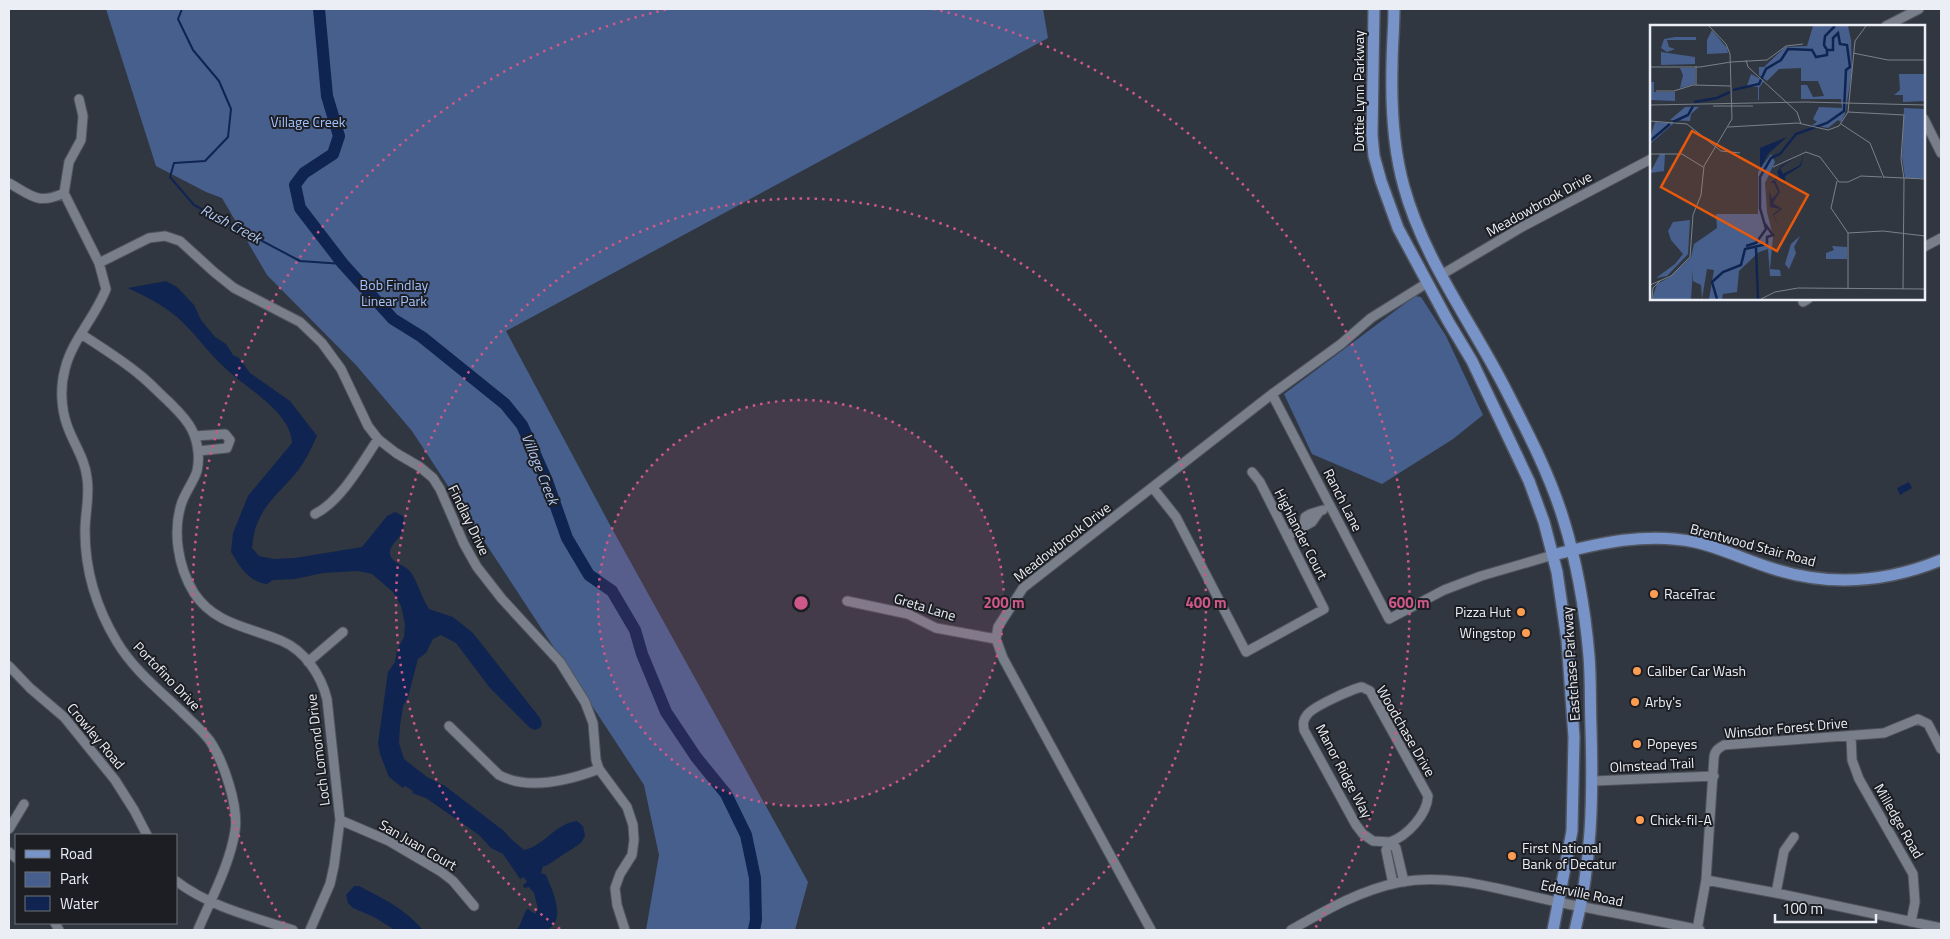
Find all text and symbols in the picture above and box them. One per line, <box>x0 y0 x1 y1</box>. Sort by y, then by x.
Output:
inset map <box>1650 25 1925 300</box>
street label: Dottie Lynn Parkway <box>1348 30 1369 152</box>
park label: Village Creek <box>270 111 346 132</box>
street label: Meadowbrook Drive <box>1482 166 1596 241</box>
water label: Rush Creek <box>197 198 268 250</box>
park label: Bob Findlay Linear Park <box>360 274 429 311</box>
water label: Village Creek <box>516 430 566 510</box>
street label: Ranch Lane <box>1319 465 1368 535</box>
street label: Findlay Drive <box>443 481 496 559</box>
street label: Highlander Court <box>1270 485 1333 583</box>
street label: Meadowbrook Drive <box>1009 497 1115 586</box>
street label: Brentwood Stair Road <box>1688 518 1818 571</box>
place label: RaceTrac <box>1664 583 1716 604</box>
street label: Greta Lane <box>892 587 959 626</box>
marker: RaceTrac <box>1648 588 1660 600</box>
text: 200 m <box>983 591 1025 614</box>
text: 400 m <box>1185 591 1227 614</box>
text: 600 m <box>1388 591 1430 614</box>
centre of rings <box>792 594 810 612</box>
place label: Pizza Hut <box>1455 601 1511 622</box>
marker: Pizza Hut <box>1515 606 1527 618</box>
street label: Eastchase Parkway <box>1556 606 1585 722</box>
place label: Wingstop <box>1460 622 1516 643</box>
marker: Wingstop <box>1520 627 1532 639</box>
street label: Portofino Drive <box>129 636 206 715</box>
place label: Caliber Car Wash <box>1647 660 1746 681</box>
marker: Caliber Car Wash <box>1631 665 1643 677</box>
street label: Woodchase Drive <box>1372 681 1441 780</box>
place label: Arby's <box>1645 691 1682 712</box>
street label: Loch Lomond Drive <box>300 693 335 807</box>
marker: Arby's <box>1629 696 1641 708</box>
street label: Crowley Road <box>62 698 130 773</box>
street label: Winsdor Forest Drive <box>1723 712 1848 743</box>
street label: Manor Ridge Way <box>1311 720 1378 822</box>
place label: Popeyes <box>1647 733 1697 754</box>
marker: Popeyes <box>1631 738 1643 750</box>
street label: Olmstead Trail <box>1609 752 1695 777</box>
street label: Milledge Road <box>1869 779 1929 862</box>
place label: Chick-fil-A <box>1650 809 1712 830</box>
street label: San Juan Court <box>376 814 461 875</box>
marker: Chick-fil-A <box>1634 814 1646 826</box>
legend <box>15 834 178 924</box>
place label: First National Bank of Decatur <box>1522 837 1617 874</box>
text: Road <box>60 842 92 865</box>
marker: First National Bank of Decatur <box>1506 850 1518 862</box>
text: Park <box>60 867 89 890</box>
street label: Ederville Road <box>1539 874 1625 911</box>
text: Water <box>60 892 99 915</box>
scale bar <box>1775 892 1876 924</box>
text: 100 m <box>1782 897 1823 920</box>

